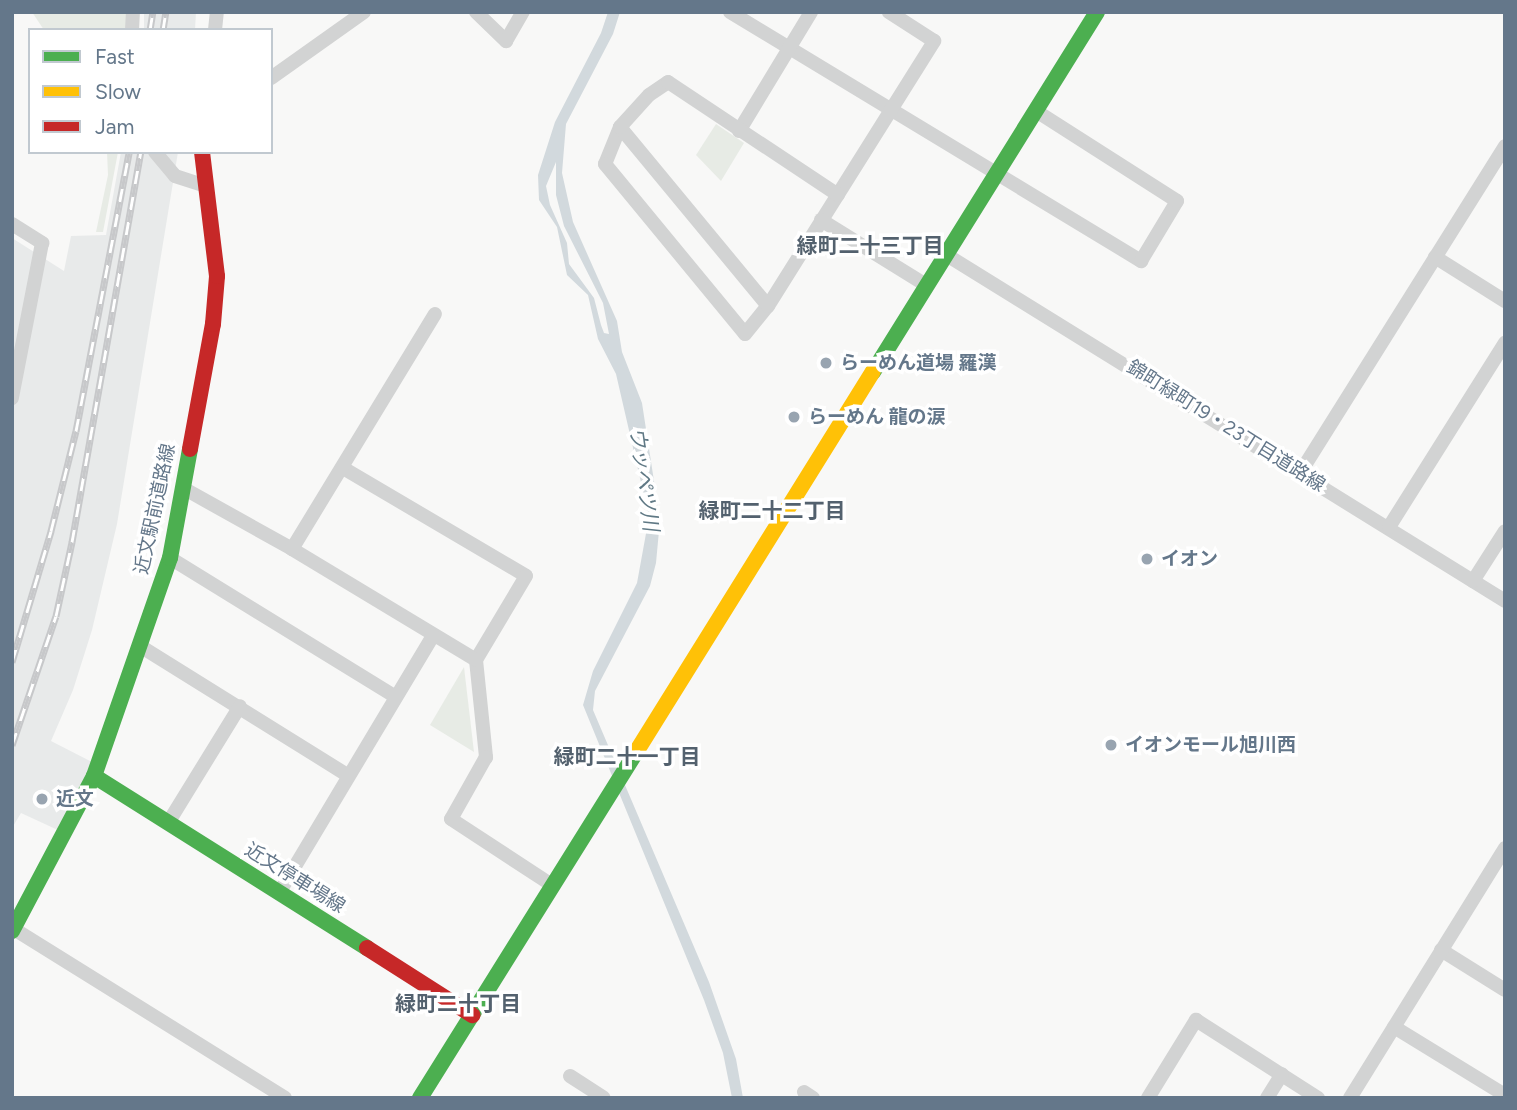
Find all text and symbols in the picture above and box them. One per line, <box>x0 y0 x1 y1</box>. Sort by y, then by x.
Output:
legend <box>28 28 273 154</box>
text: Fast <box>95 44 135 69</box>
text: Slow <box>95 79 141 104</box>
text: Jam <box>95 114 134 139</box>
district label: 緑町二十三丁目 <box>797 233 943 259</box>
place label: らーめん道場 羅漢 <box>840 352 997 374</box>
marker: らーめん道場 羅漢 <box>818 355 834 371</box>
street label: 錦町緑町19・23丁目道路線 <box>1123 356 1329 496</box>
place label: らーめん 龍の涙 <box>808 406 946 428</box>
marker: らーめん 龍の涙 <box>786 409 802 425</box>
water label: ウッペツ川 <box>624 425 664 533</box>
street label: 近文駅前道路線 <box>130 442 180 576</box>
district label: 緑町二十二丁目 <box>699 498 845 524</box>
place label: イオン <box>1161 548 1218 570</box>
marker: イオン <box>1139 551 1155 567</box>
place label: イオンモール旭川西 <box>1125 734 1296 756</box>
marker: イオンモール旭川西 <box>1103 737 1119 753</box>
district label: 緑町二十一丁目 <box>554 744 700 770</box>
place label: 近文 <box>56 788 94 810</box>
marker: 近文 <box>34 791 50 807</box>
street label: 近文停車場線 <box>241 838 349 918</box>
district label: 緑町二十丁目 <box>395 991 521 1017</box>

